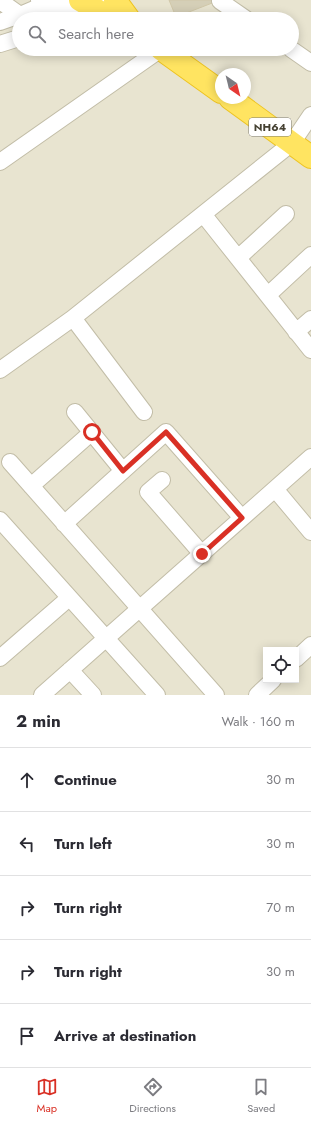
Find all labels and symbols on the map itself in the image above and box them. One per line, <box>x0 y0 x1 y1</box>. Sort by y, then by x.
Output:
north arrow <box>215 68 251 104</box>
road number: NH64 <box>249 118 291 136</box>
route start <box>83 423 101 441</box>
route end <box>193 545 211 563</box>

